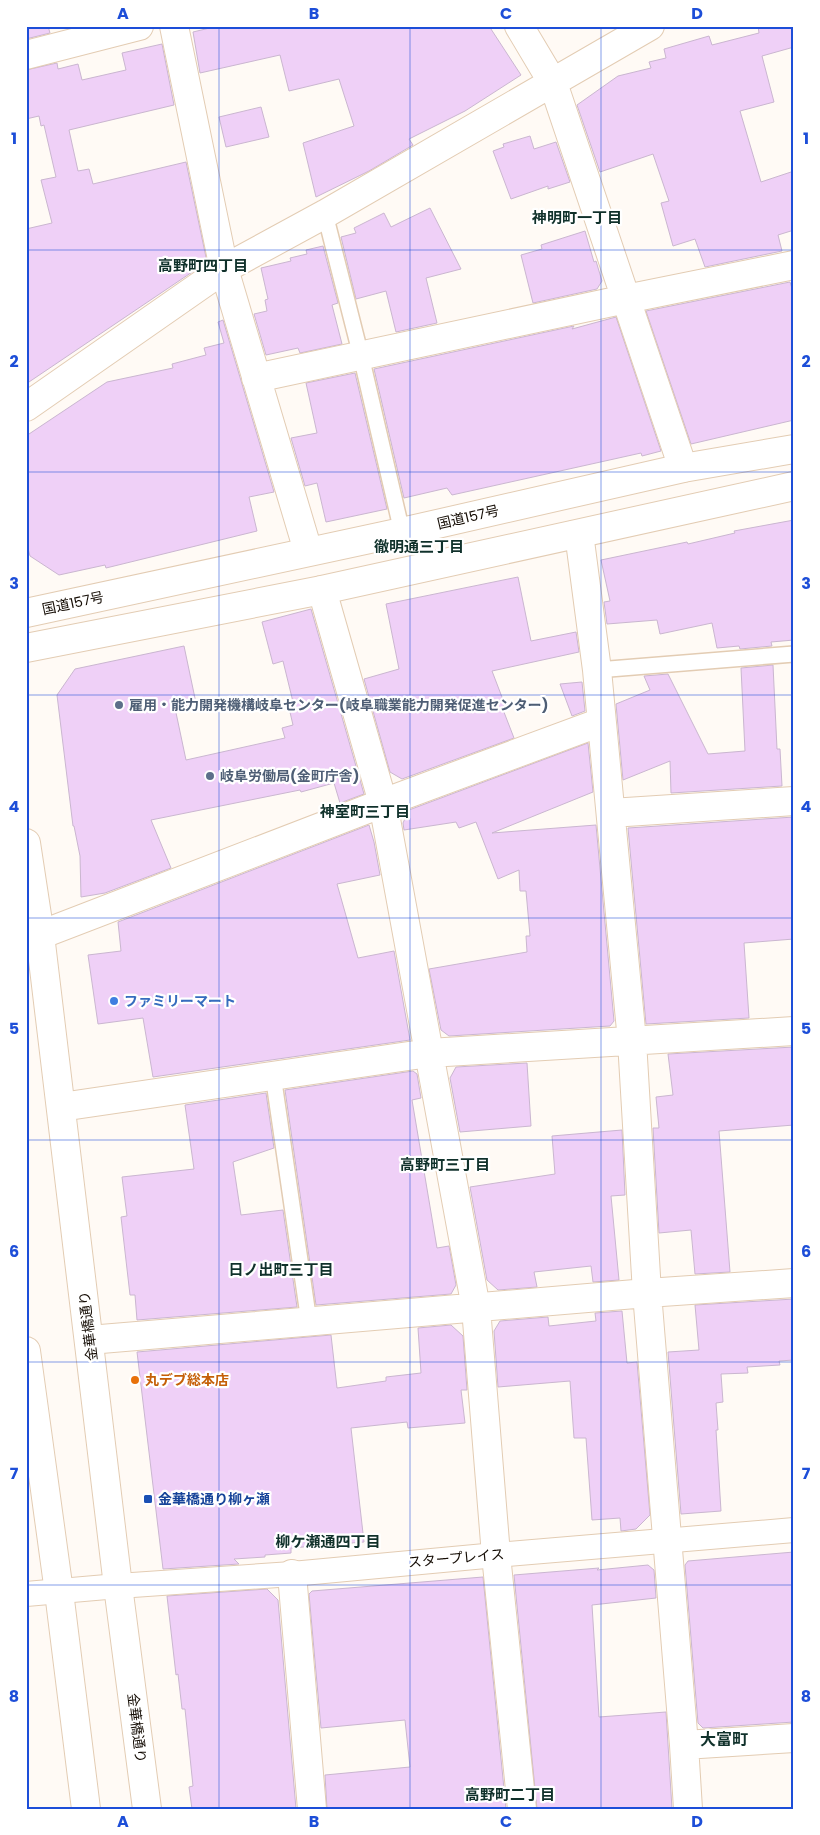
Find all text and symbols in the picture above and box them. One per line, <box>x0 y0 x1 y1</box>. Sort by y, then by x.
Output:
text: A <box>117 2 129 25</box>
text: B <box>309 2 319 25</box>
text: C <box>500 2 512 25</box>
text: D <box>691 2 703 25</box>
text: 1 <box>11 127 17 150</box>
text: 1 <box>803 127 809 150</box>
district label: 神明町一丁目 <box>531 207 622 228</box>
district label: 高野町四丁目 <box>158 255 248 276</box>
text: 2 <box>9 350 19 373</box>
text: 2 <box>801 350 811 373</box>
street label: 国道157号 <box>435 500 501 534</box>
district label: 徹明通三丁目 <box>374 536 464 557</box>
text: 3 <box>9 572 19 595</box>
text: 3 <box>801 572 811 595</box>
street label: 国道157号 <box>40 587 106 619</box>
place label: 雇用・能力開発機構岐阜センター(岐阜職業能力開発促進センター) <box>129 695 548 715</box>
marker: 雇用・能力開発機構岐阜センター(岐阜職業能力開発促進センター) <box>113 699 125 711</box>
place label: 岐阜労働局(金町庁舎) <box>220 766 359 786</box>
marker: 岐阜労働局(金町庁舎) <box>204 770 216 782</box>
text: 4 <box>9 795 20 818</box>
text: 4 <box>801 795 812 818</box>
district label: 神室町三丁目 <box>319 801 410 822</box>
place label: ファミリーマート <box>124 991 236 1011</box>
marker: ファミリーマート <box>108 995 120 1007</box>
text: 5 <box>9 1017 19 1040</box>
text: 5 <box>801 1017 811 1040</box>
district label: 高野町三丁目 <box>400 1154 490 1175</box>
text: 6 <box>9 1240 19 1263</box>
text: 6 <box>801 1240 811 1263</box>
district label: 日ノ出町三丁目 <box>228 1259 334 1280</box>
street label: 金華橋通り <box>74 1290 102 1362</box>
place label: 丸デブ総本店 <box>145 1370 229 1390</box>
marker: 丸デブ総本店 <box>129 1374 141 1386</box>
text: 7 <box>10 1462 19 1485</box>
text: 7 <box>802 1462 811 1485</box>
place label: 金華橋通り柳ヶ瀬 <box>158 1489 270 1509</box>
marker: 金華橋通り柳ヶ瀬 <box>142 1493 154 1505</box>
district label: 柳ケ瀬通四丁目 <box>275 1531 381 1552</box>
street label: スタープレイス <box>407 1544 505 1572</box>
text: 8 <box>9 1685 19 1708</box>
text: 8 <box>801 1685 811 1708</box>
street label: 金華橋通り <box>123 1692 151 1764</box>
district label: 大富町 <box>700 1728 748 1751</box>
district label: 高野町二丁目 <box>465 1784 555 1805</box>
text: A <box>117 1810 129 1833</box>
text: B <box>309 1810 319 1833</box>
text: C <box>500 1810 512 1833</box>
text: D <box>691 1810 703 1833</box>

